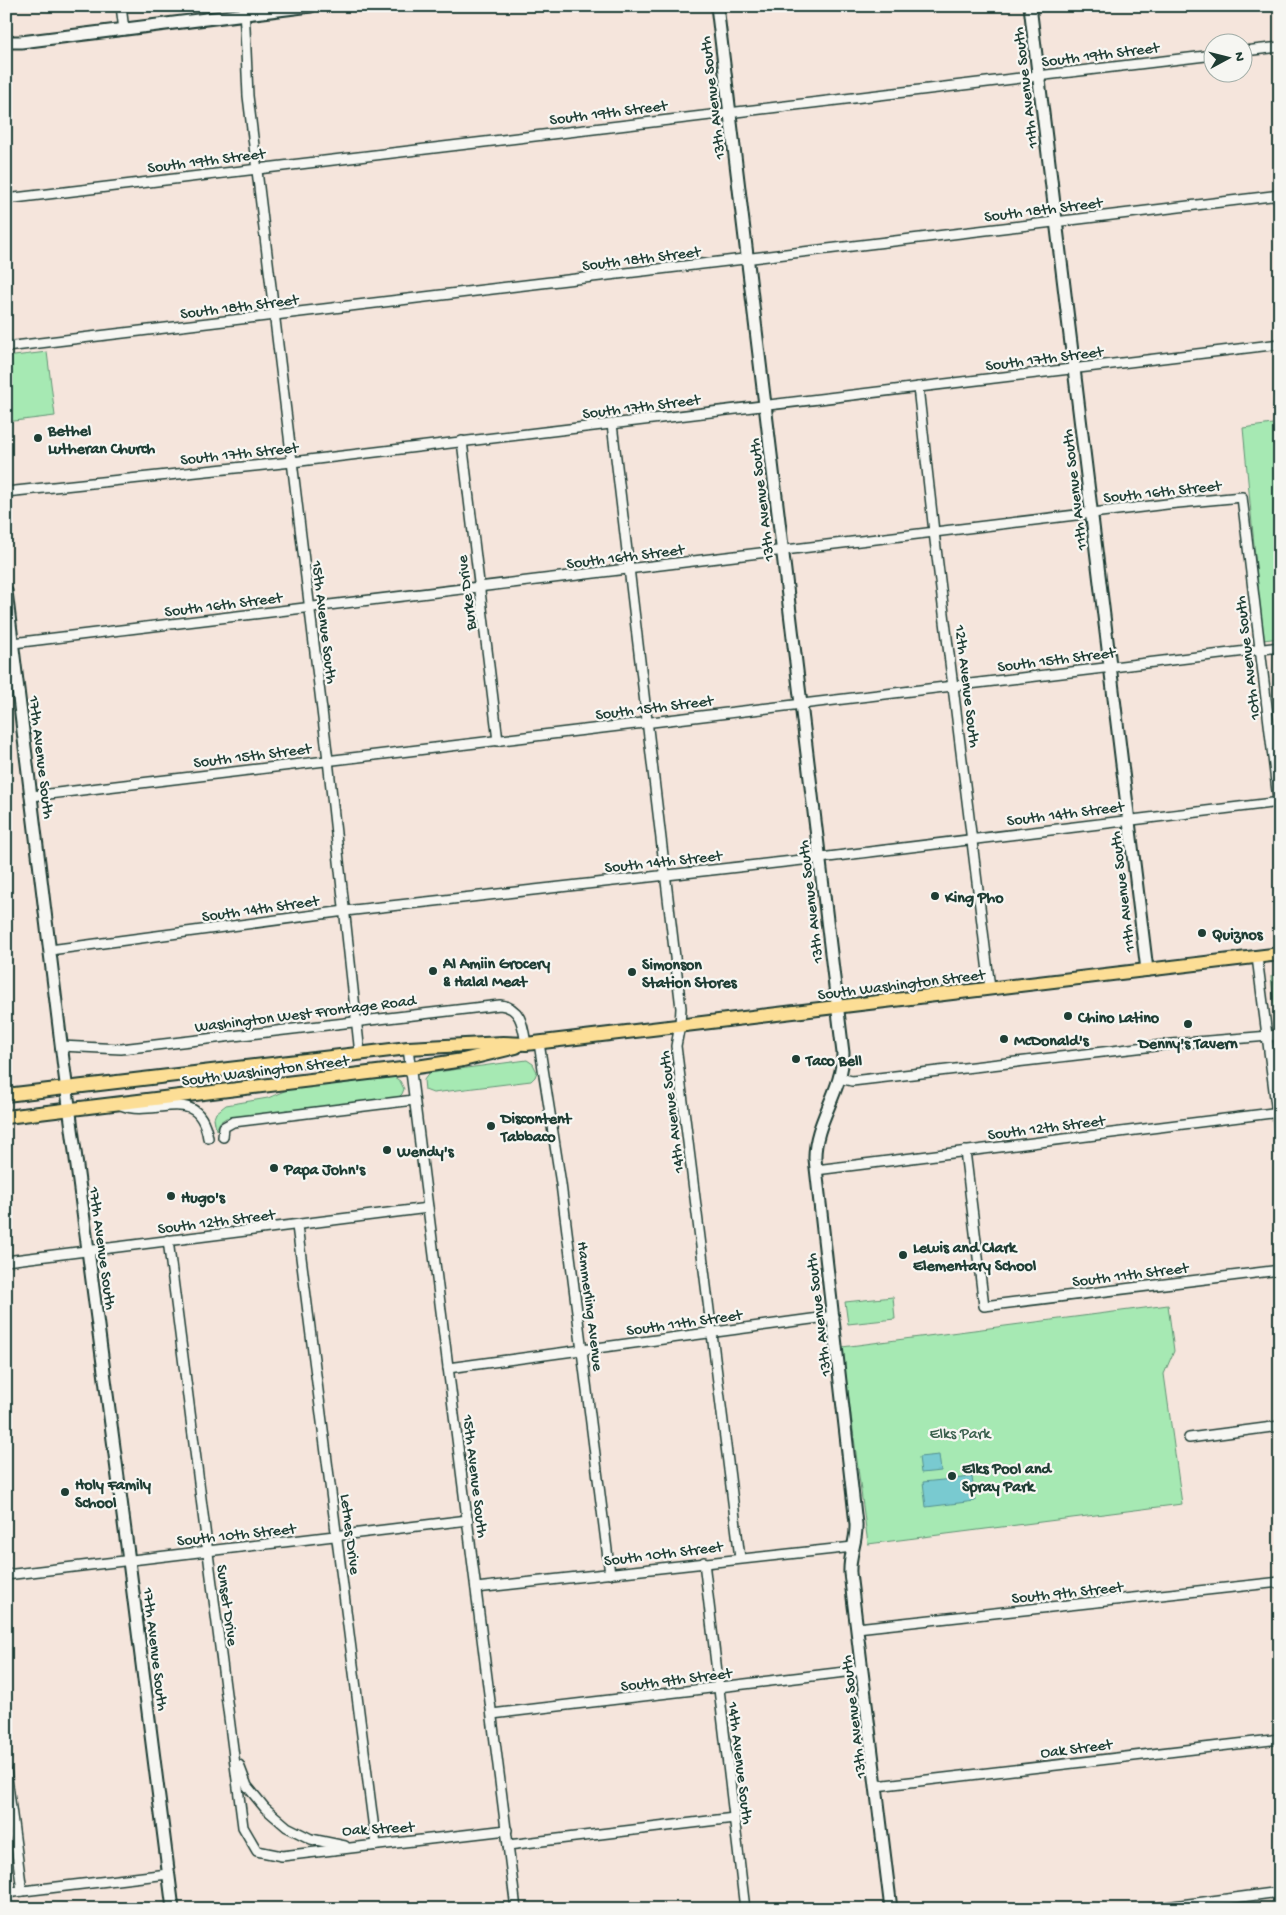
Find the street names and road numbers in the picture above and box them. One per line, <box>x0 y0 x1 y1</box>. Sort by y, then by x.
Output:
street label: 11th Avenue South <box>1011 25 1044 150</box>
street label: 13th Avenue South <box>697 35 732 161</box>
street label: South 19th Street <box>1041 40 1162 73</box>
street label: South 19th Street <box>549 98 670 131</box>
street label: South 19th Street <box>147 146 268 179</box>
street label: South 18th Street <box>983 195 1105 228</box>
street label: South 18th Street <box>581 244 703 277</box>
street label: South 18th Street <box>179 292 301 325</box>
street label: South 17th Street <box>984 344 1106 377</box>
street label: South 17th Street <box>581 392 703 425</box>
street label: 11th Avenue South <box>1060 427 1093 552</box>
street label: 13th Avenue South <box>746 437 781 563</box>
street label: South 17th Street <box>179 440 301 471</box>
street label: South 16th Street <box>1103 478 1224 509</box>
street label: South 16th Street <box>566 542 687 575</box>
street label: Burke Drive <box>454 553 483 632</box>
street label: 15th Avenue South <box>305 559 340 686</box>
street label: South 16th Street <box>164 590 285 623</box>
street label: 10th Avenue South <box>1232 594 1267 722</box>
street label: 12th Avenue South <box>948 623 983 749</box>
street label: South 15th Street <box>996 645 1118 678</box>
street label: South 15th Street <box>594 693 716 726</box>
street label: 17th Avenue South <box>22 694 57 821</box>
street label: South 15th Street <box>192 741 314 774</box>
street label: South 14th Street <box>1006 799 1126 832</box>
street label: 11th Avenue South <box>1108 829 1141 954</box>
street label: 13th Avenue South <box>795 839 830 965</box>
street label: South 14th Street <box>604 848 724 879</box>
street label: South 14th Street <box>201 893 322 928</box>
street label: South Washington Street <box>817 967 988 1006</box>
street label: Washington West Frontage Road <box>194 992 419 1038</box>
street label: 14th Avenue South <box>656 1049 691 1175</box>
street label: South Washington Street <box>181 1053 352 1092</box>
street label: South 12th Street <box>987 1113 1108 1146</box>
street label: 17th Avenue South <box>82 1185 119 1312</box>
street label: South 12th Street <box>157 1207 278 1240</box>
street label: Hammerling Avenue <box>571 1241 606 1373</box>
street label: 13th Avenue South <box>803 1252 838 1378</box>
street label: South 11th Street <box>1071 1260 1191 1293</box>
street label: South 11th Street <box>625 1307 745 1342</box>
street label: 15th Avenue South <box>456 1413 491 1540</box>
street label: Letnes Drive <box>334 1493 363 1577</box>
street label: South 10th Street <box>176 1521 298 1552</box>
street label: South 10th Street <box>603 1539 725 1572</box>
street label: Sunset Drive <box>210 1564 241 1648</box>
street label: South 9th Street <box>1011 1579 1125 1610</box>
street label: 17th Avenue South <box>136 1586 171 1713</box>
street label: 13th Avenue South <box>838 1654 873 1780</box>
street label: South 9th Street <box>620 1665 734 1698</box>
street label: 14th Avenue South <box>721 1700 756 1826</box>
street label: Oak Street <box>1039 1736 1115 1764</box>
street label: Oak Street <box>342 1819 416 1842</box>

